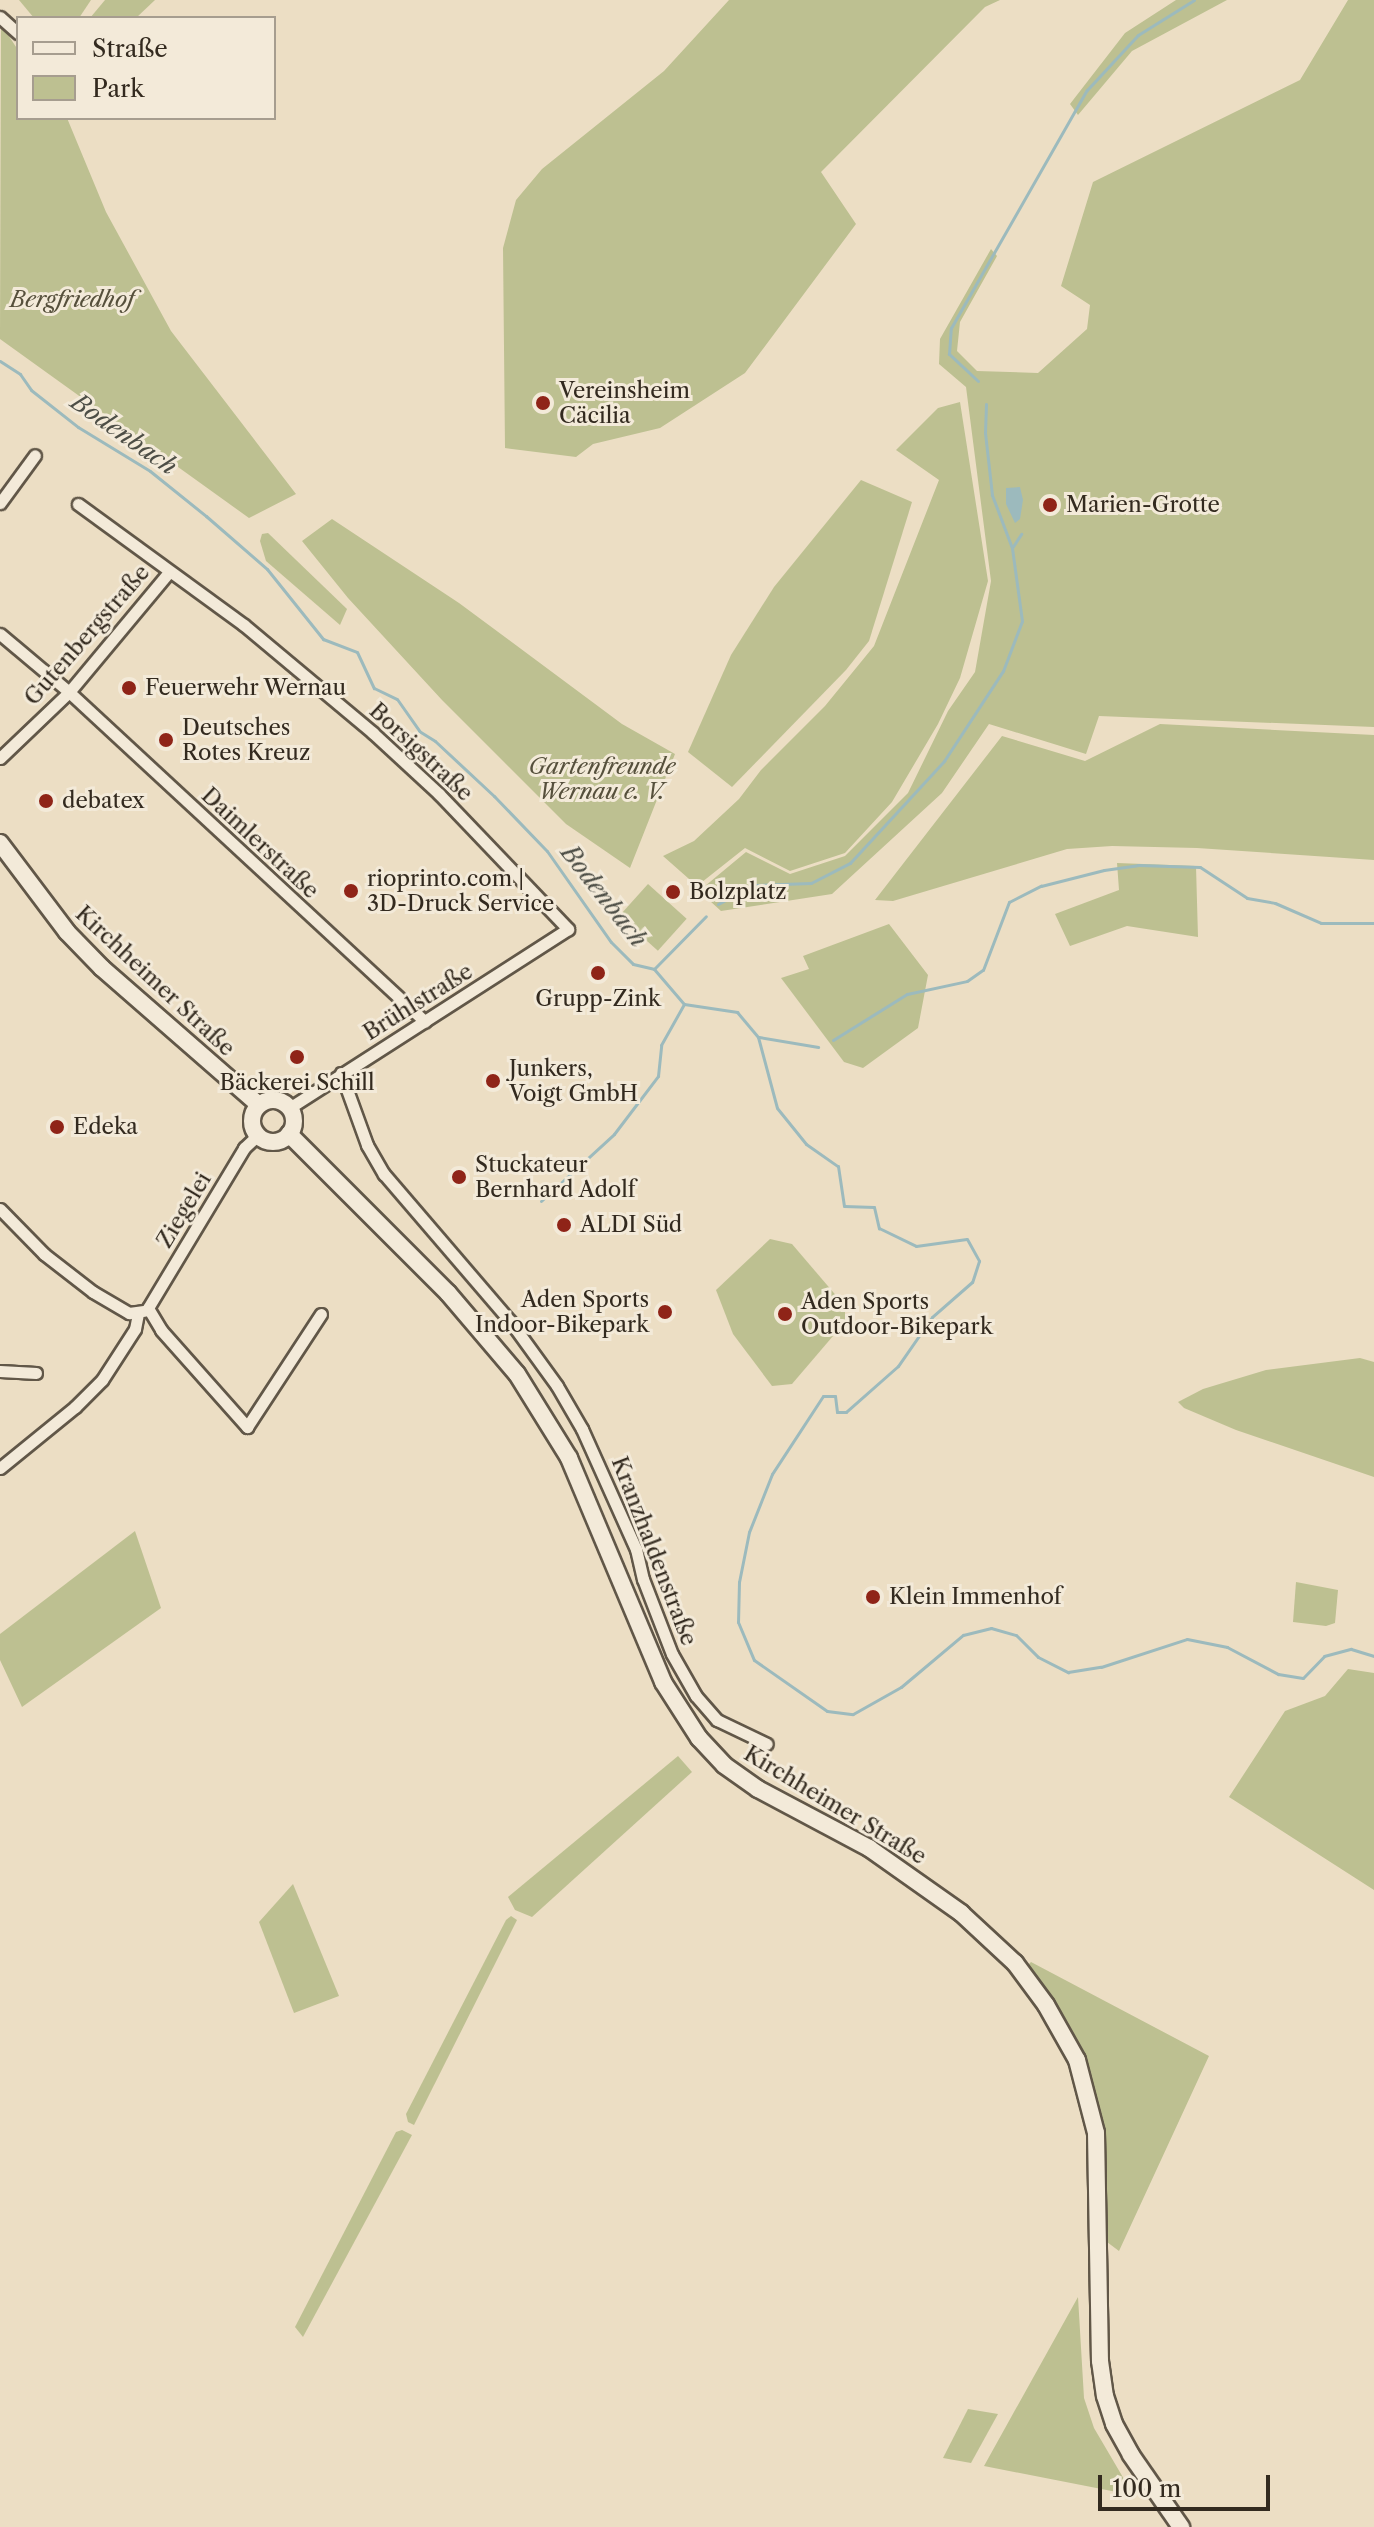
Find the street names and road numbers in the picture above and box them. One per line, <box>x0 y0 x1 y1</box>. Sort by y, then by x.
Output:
street label: Gutenbergstraße <box>19 560 155 710</box>
street label: Borsigstraße <box>364 697 478 807</box>
street label: Daimlerstraße <box>196 782 324 904</box>
street label: Kirchheimer Straße <box>70 900 240 1062</box>
street label: Brühlstraße <box>359 958 477 1046</box>
street label: Ziegelei <box>151 1168 217 1252</box>
street label: Kranzhaldenstraße <box>606 1453 702 1649</box>
street label: Kirchheimer Straße <box>739 1740 931 1870</box>

